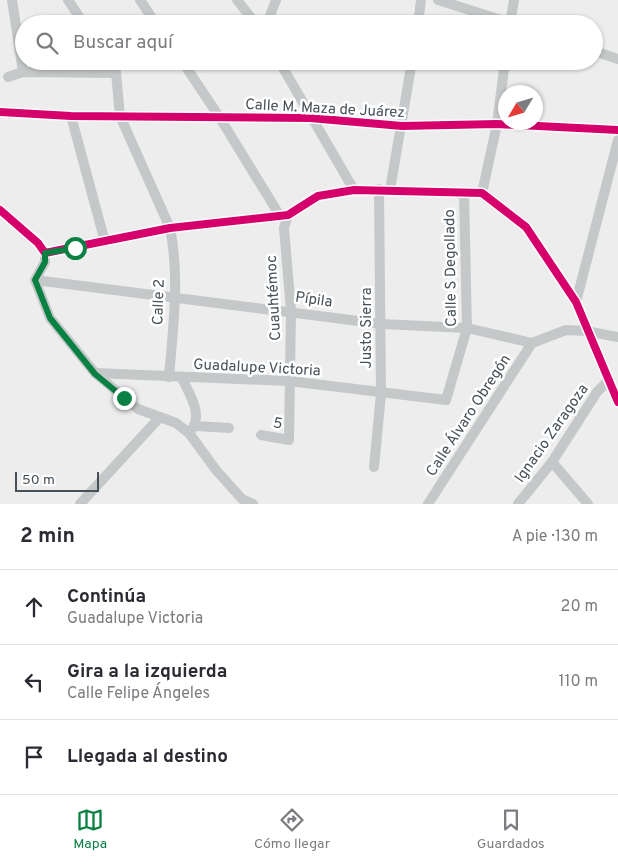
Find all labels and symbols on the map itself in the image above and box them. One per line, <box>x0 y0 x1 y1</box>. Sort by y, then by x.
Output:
north arrow <box>498 85 543 130</box>
street label: Calle M. Maza de Juárez <box>245 96 405 123</box>
street label: Calle S Degollado <box>441 209 462 327</box>
route start <box>64 237 87 260</box>
street label: Cuauhtémoc <box>263 255 286 341</box>
street label: Calle 2 <box>149 279 170 325</box>
street label: Justo Sierra <box>358 287 377 369</box>
street label: Pípila <box>294 288 334 312</box>
street label: Calle Álvaro Obregón <box>422 351 516 480</box>
street label: Guadalupe Victoria <box>193 356 321 381</box>
street label: Ignacio Zaragoza <box>511 381 593 487</box>
route end <box>113 387 136 410</box>
street label: 5 <box>271 414 284 435</box>
scale bar <box>15 469 99 492</box>

